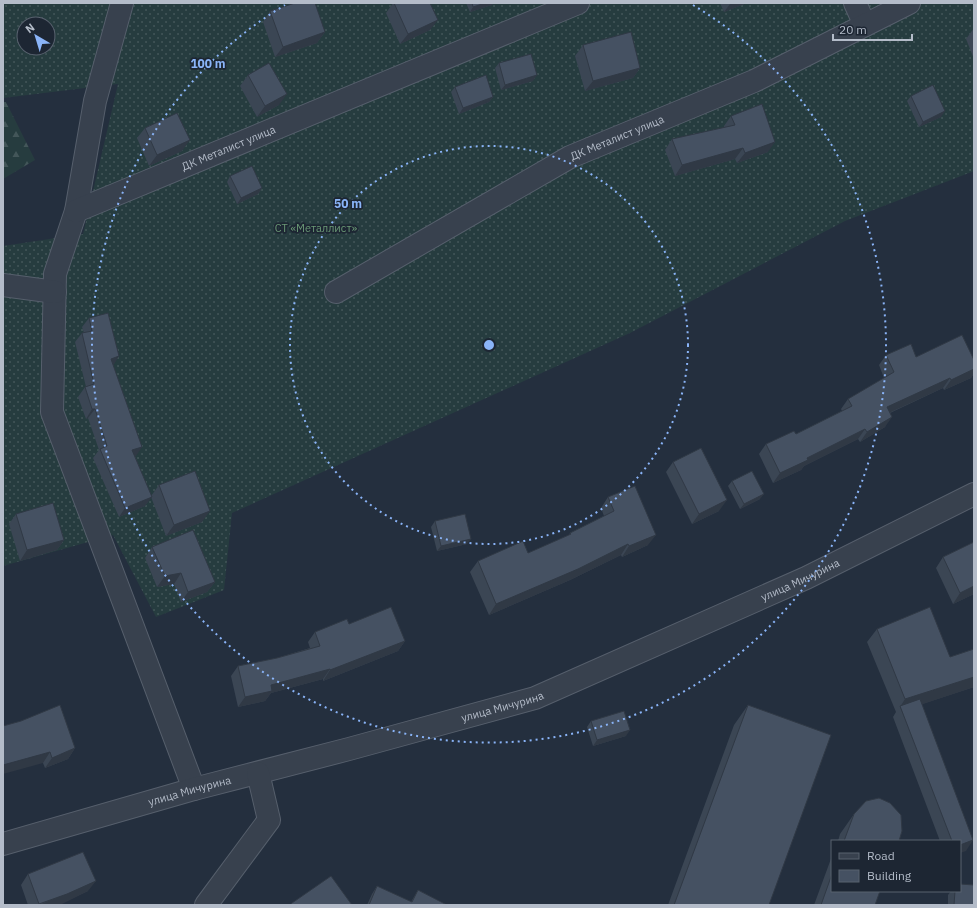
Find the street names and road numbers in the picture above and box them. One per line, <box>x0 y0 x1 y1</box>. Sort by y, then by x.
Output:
street label: ДК Металист улица <box>568 112 666 163</box>
street label: ДК Металист улица <box>179 122 278 174</box>
street label: улица Мичурина <box>759 555 842 604</box>
street label: улица Мичурина <box>460 688 546 725</box>
street label: улица Мичурина <box>147 773 232 809</box>

